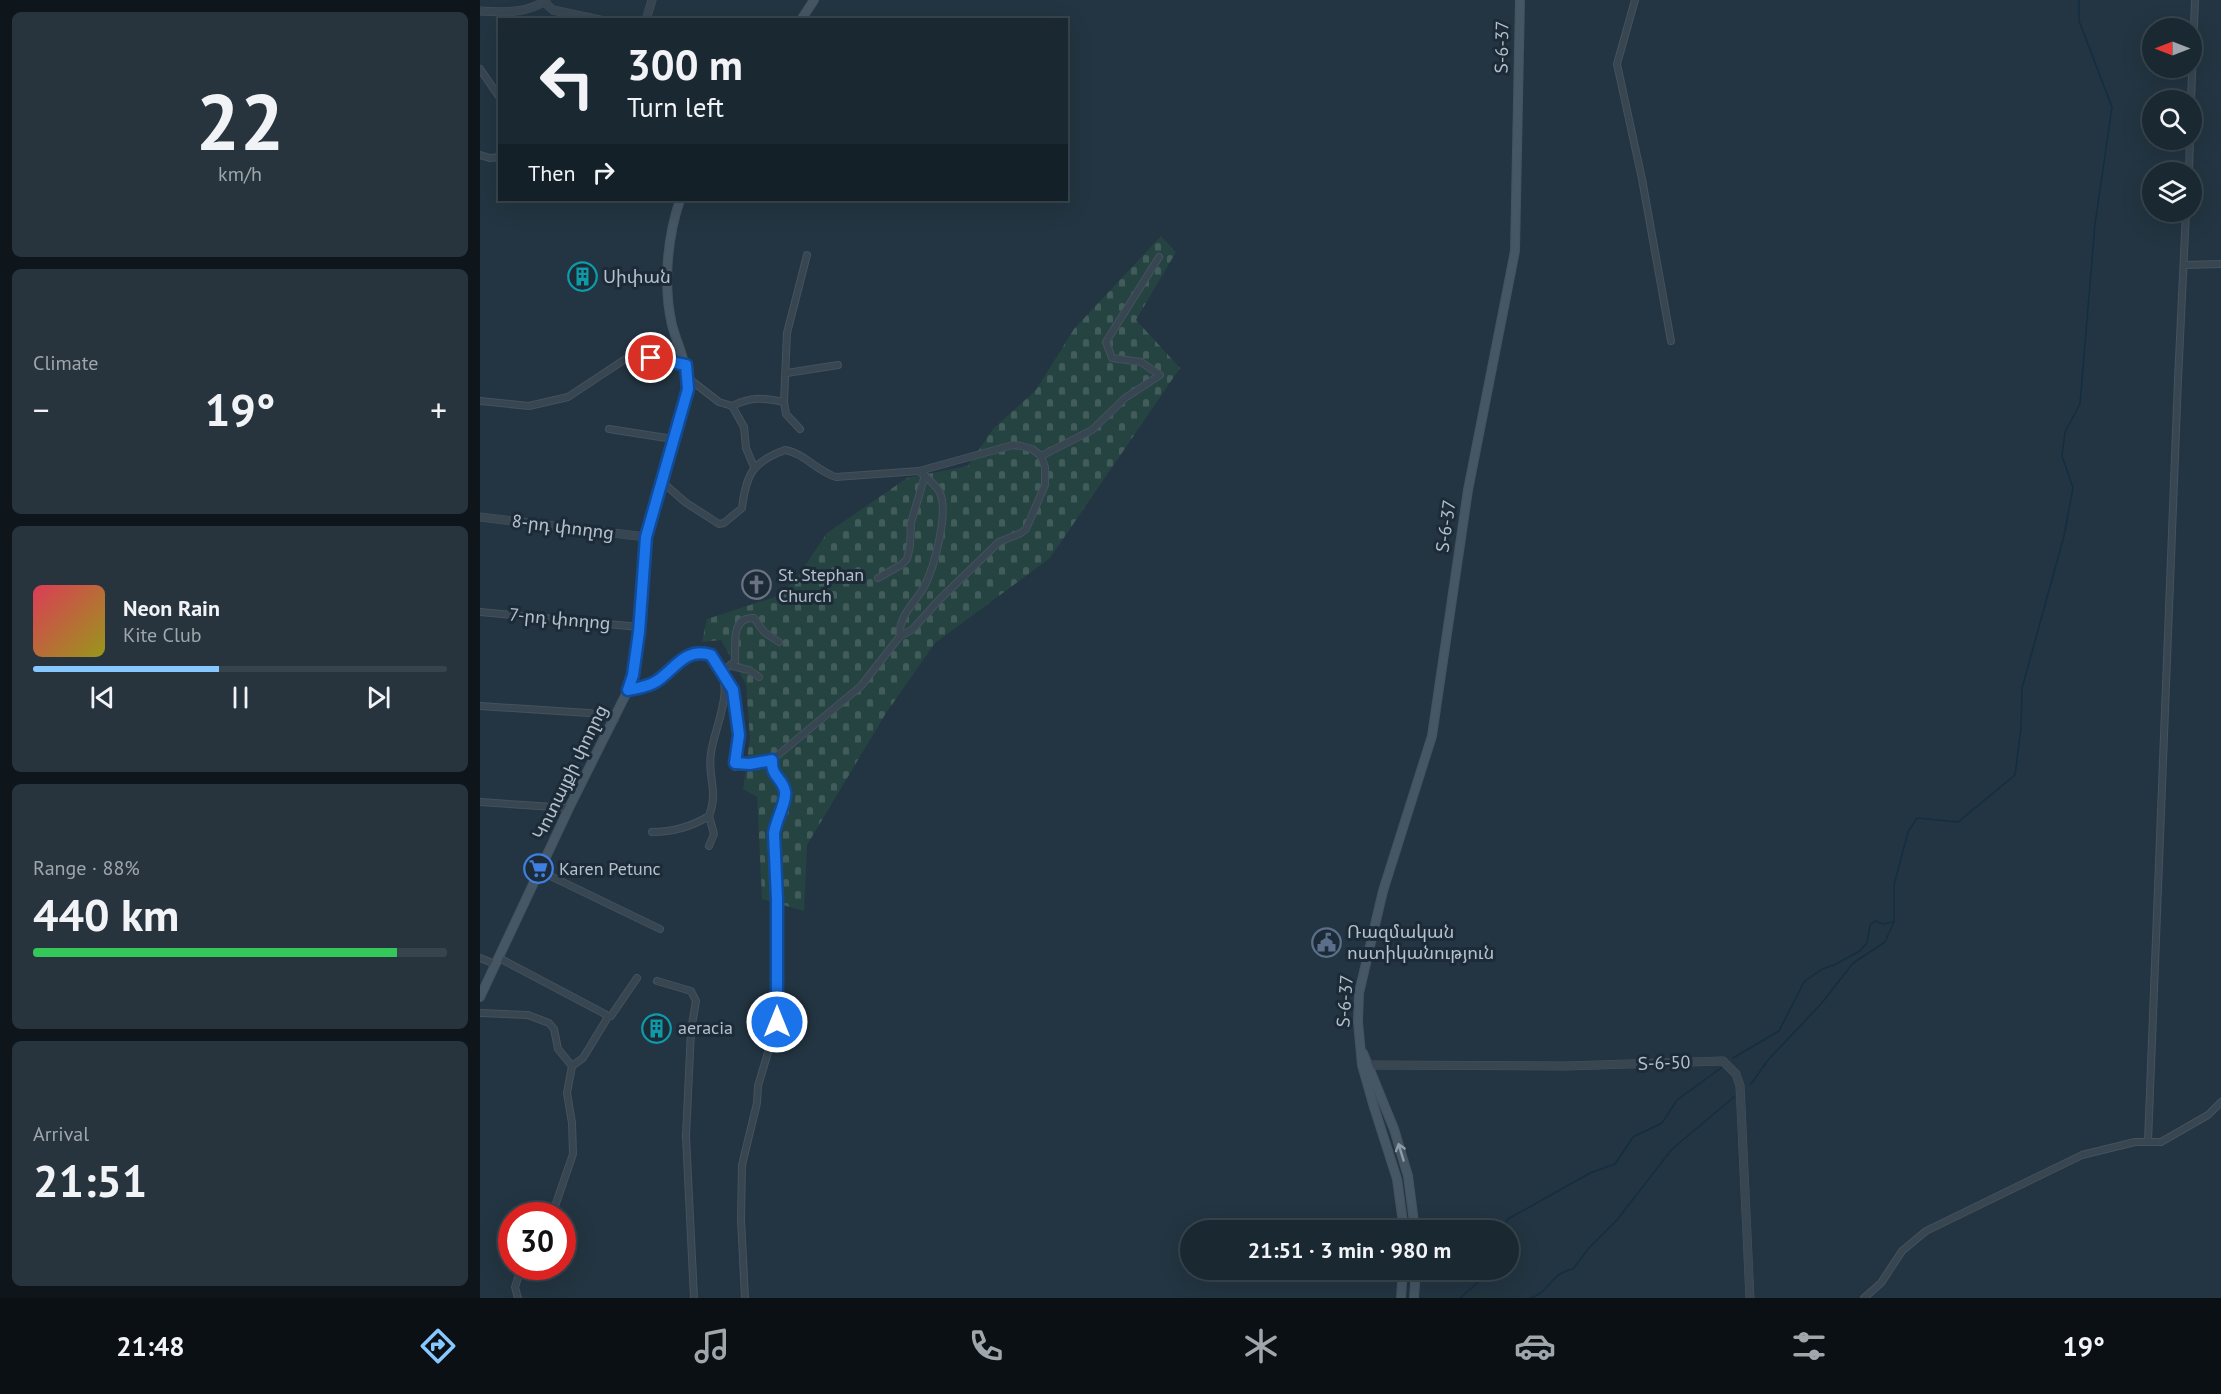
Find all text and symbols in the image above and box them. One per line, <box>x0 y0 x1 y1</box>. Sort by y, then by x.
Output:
north arrow <box>2142 18 2202 78</box>
map controls <box>2142 18 2202 222</box>
street label: Տ-6-37 <box>1490 20 1513 74</box>
text: 300 m <box>627 37 743 92</box>
icon: left <box>528 42 606 120</box>
text: 22 <box>196 71 284 172</box>
text: Turn left <box>627 90 724 124</box>
button: search <box>2142 90 2202 150</box>
icon: right <box>587 156 620 189</box>
text: Then <box>528 159 575 187</box>
text: km/h <box>218 161 262 187</box>
button: layers <box>2142 162 2202 222</box>
building icon: Սիփան <box>566 261 598 293</box>
place label: Սիփան <box>603 265 671 288</box>
pin <box>625 332 676 383</box>
icon: arrive <box>634 341 667 374</box>
text: Climate <box>33 350 99 376</box>
text: 19° <box>205 380 275 438</box>
text: − <box>33 388 50 431</box>
text: + <box>430 388 447 431</box>
street label: Տ-6-37 <box>1430 498 1461 554</box>
street label: 8-րդ փողոց <box>511 509 615 544</box>
place label: St. Stephan Church <box>778 563 864 607</box>
church icon: St. Stephan Church <box>741 569 773 601</box>
text: Neon Rain <box>123 594 220 622</box>
street label: 7-րդ փողոց <box>508 603 612 634</box>
text: Kite Club <box>123 622 201 648</box>
icon: previous <box>86 681 119 714</box>
icon: pause <box>224 681 257 714</box>
icon: next <box>362 681 395 714</box>
street label: Կոտայքի փողոց <box>527 701 612 843</box>
supermarket icon: Karen Petunc <box>522 853 554 885</box>
text: Range · 88% <box>33 855 140 881</box>
place label: Karen Petunc <box>559 857 661 880</box>
text: 440 km <box>33 885 179 943</box>
place label: Ռազմական ոստիկանություն <box>1347 920 1494 964</box>
public building icon: Ռազմական ոստիկանություն <box>1310 926 1342 958</box>
street label: Տ-6-37 <box>1331 974 1358 1028</box>
position arrow <box>745 990 809 1054</box>
building icon: aeracia <box>641 1012 673 1044</box>
place label: aeracia <box>678 1016 733 1039</box>
street label: Տ-6-50 <box>1637 1050 1691 1075</box>
text: Arrival <box>33 1121 89 1147</box>
one-way arrow <box>1395 1143 1406 1162</box>
text: 21:51 <box>33 1151 147 1209</box>
speed limit sign: 30 <box>498 1202 576 1280</box>
text: 21:51 · 3 min · 980 m <box>1248 1236 1451 1264</box>
icon: directions <box>417 1325 459 1367</box>
icon: music <box>691 1325 733 1367</box>
icon: phone <box>965 1325 1007 1367</box>
icon: climate <box>1240 1325 1282 1367</box>
icon: car <box>1514 1325 1556 1367</box>
icon: filters <box>1788 1325 1830 1367</box>
text: 21:48 <box>116 1329 185 1363</box>
text: 19° <box>2062 1329 2105 1363</box>

